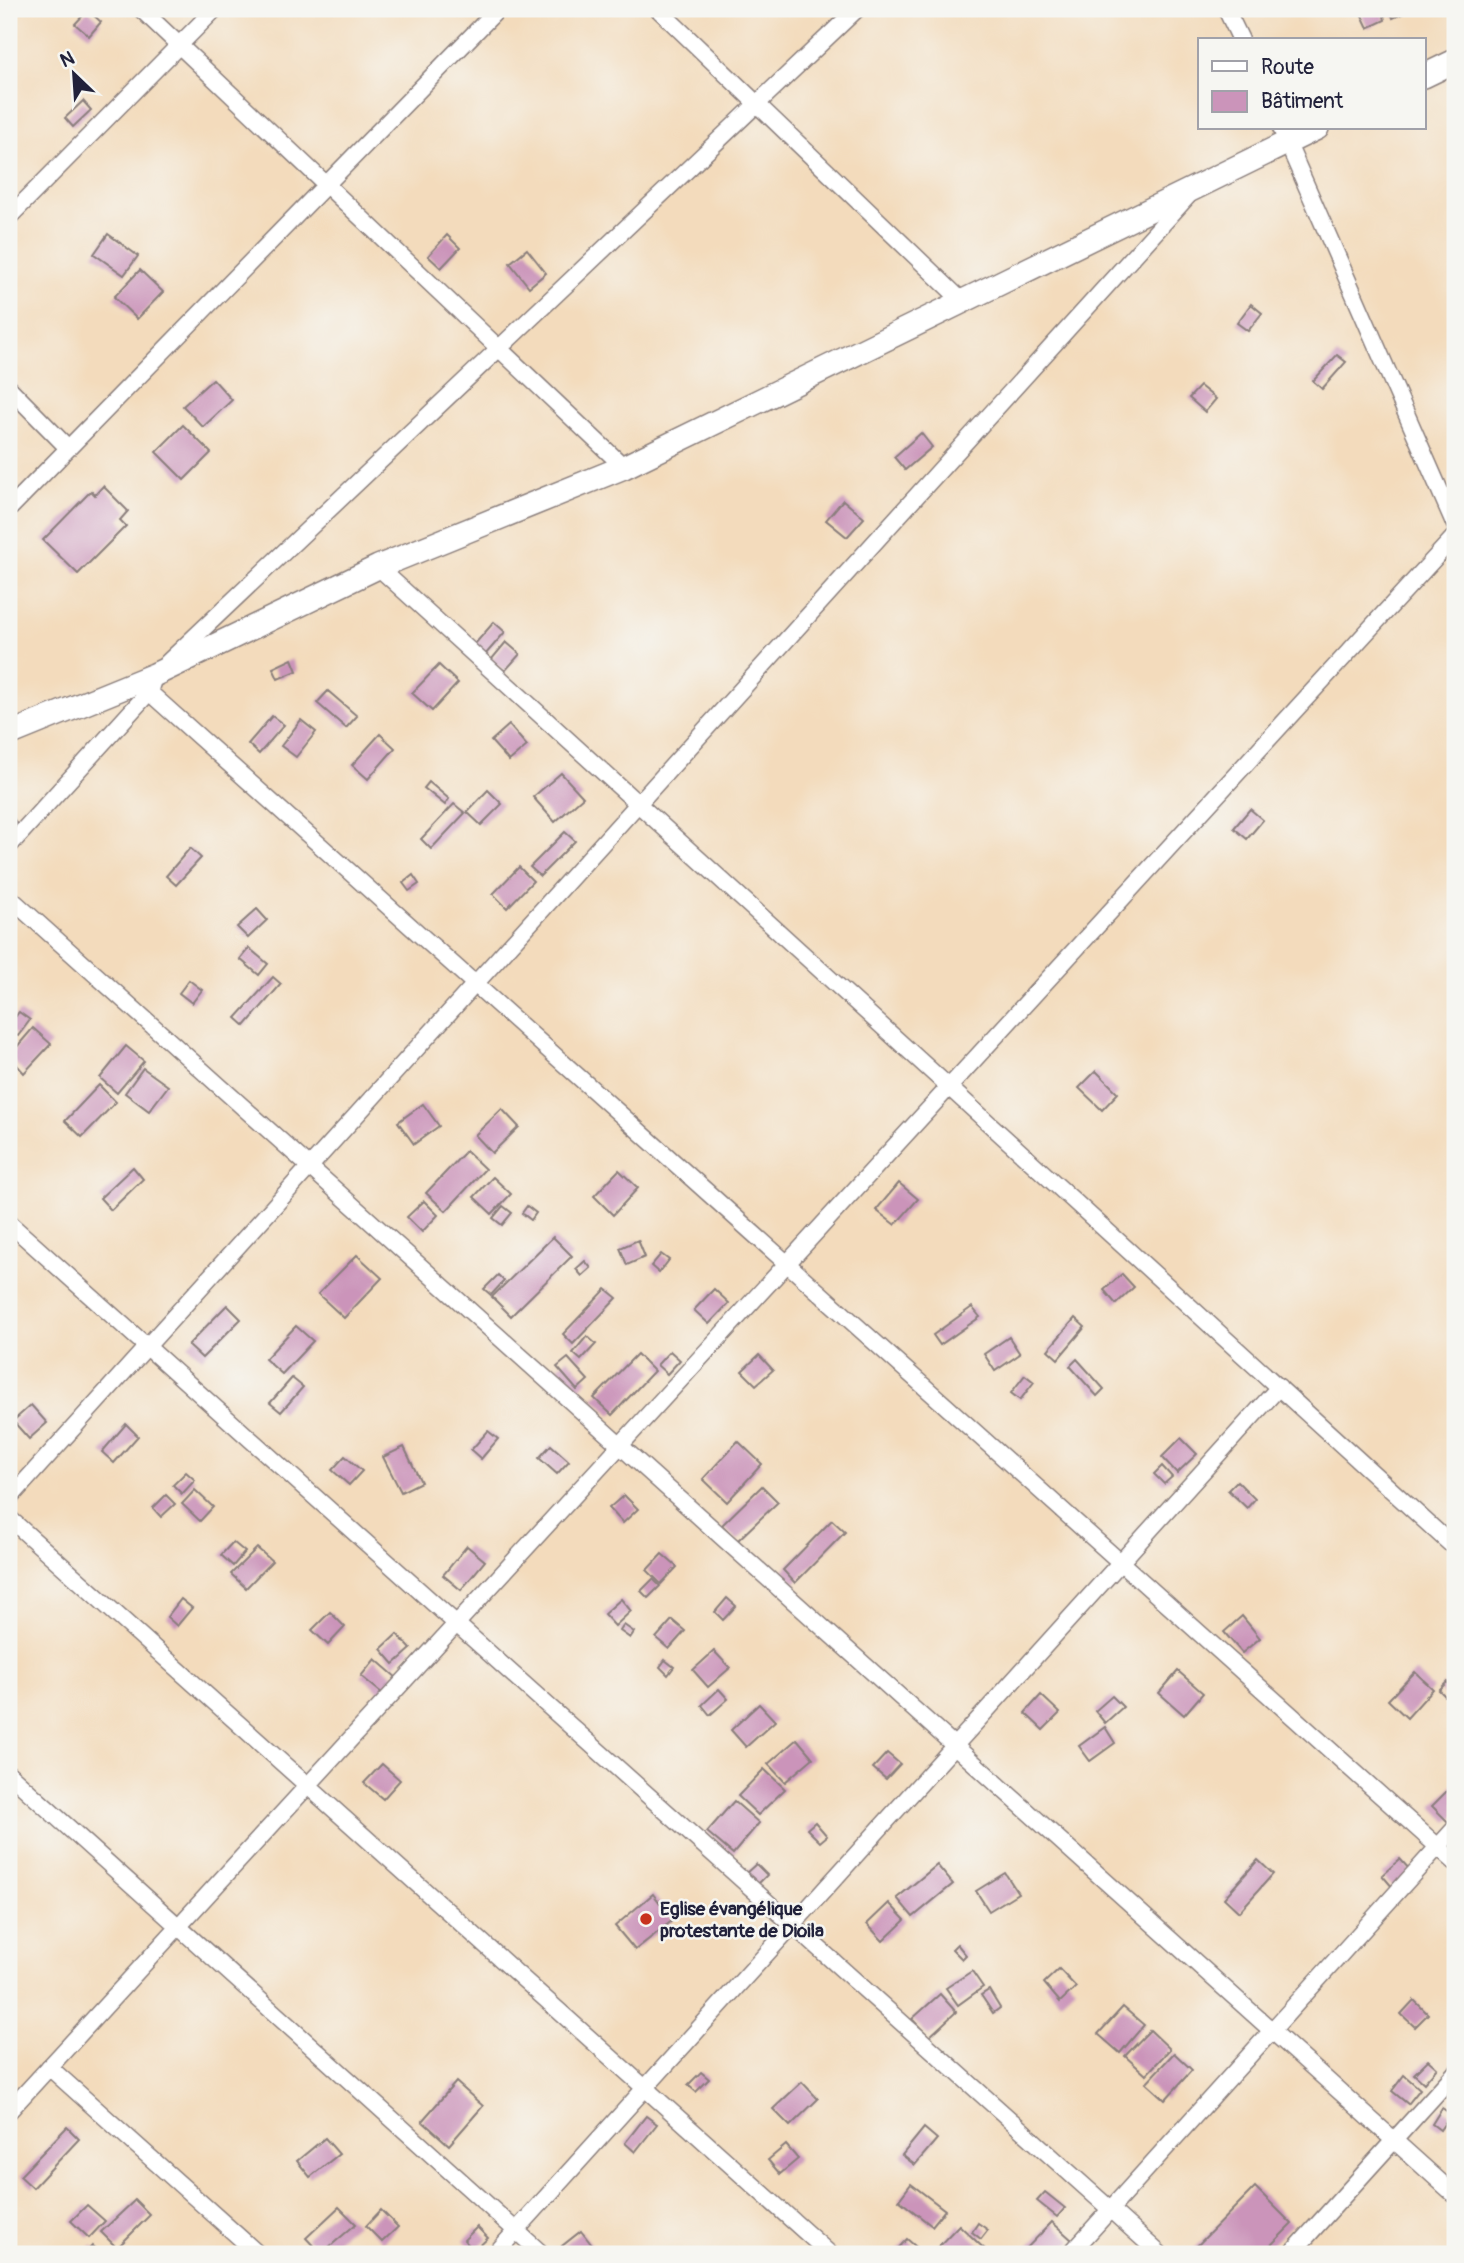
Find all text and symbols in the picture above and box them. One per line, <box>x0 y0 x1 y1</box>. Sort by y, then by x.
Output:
north arrow <box>38 38 108 108</box>
legend <box>1198 38 1426 130</box>
text: N <box>56 46 78 73</box>
text: Route <box>1261 54 1314 81</box>
text: Bâtiment <box>1261 88 1344 115</box>
place label: Eglise évangélique protestante de Dioila <box>660 1897 824 1943</box>
marker: Eglise évangélique protestante de Dioila <box>638 1911 654 1927</box>

